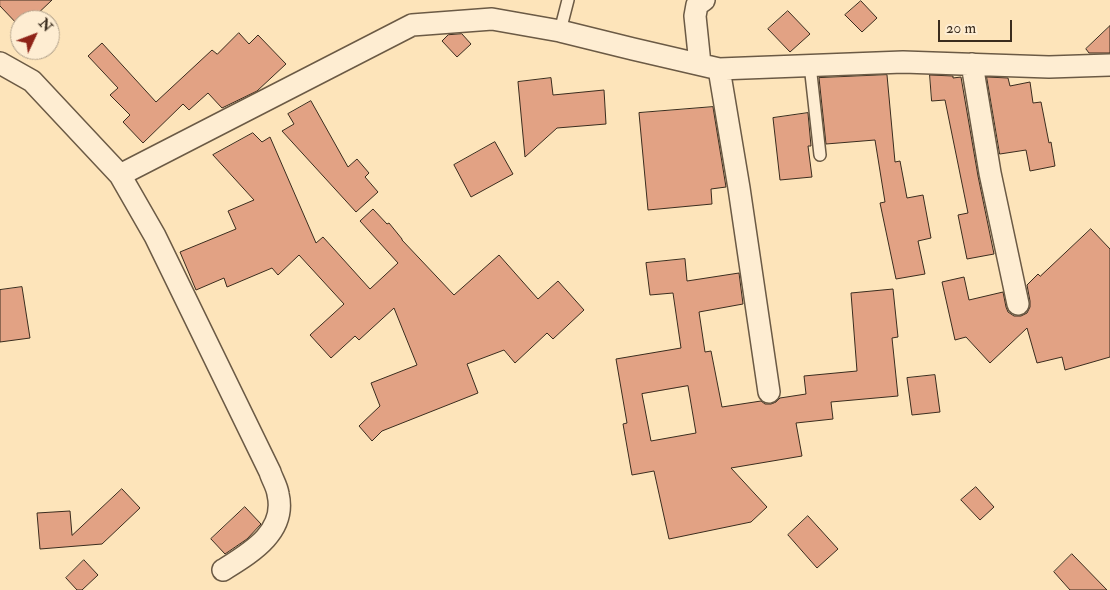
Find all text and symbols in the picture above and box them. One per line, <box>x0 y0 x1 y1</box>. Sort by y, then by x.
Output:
north arrow <box>10 10 60 60</box>
scale bar <box>940 10 1014 42</box>
text: N <box>35 15 56 35</box>
text: 20 m <box>946 19 976 38</box>

